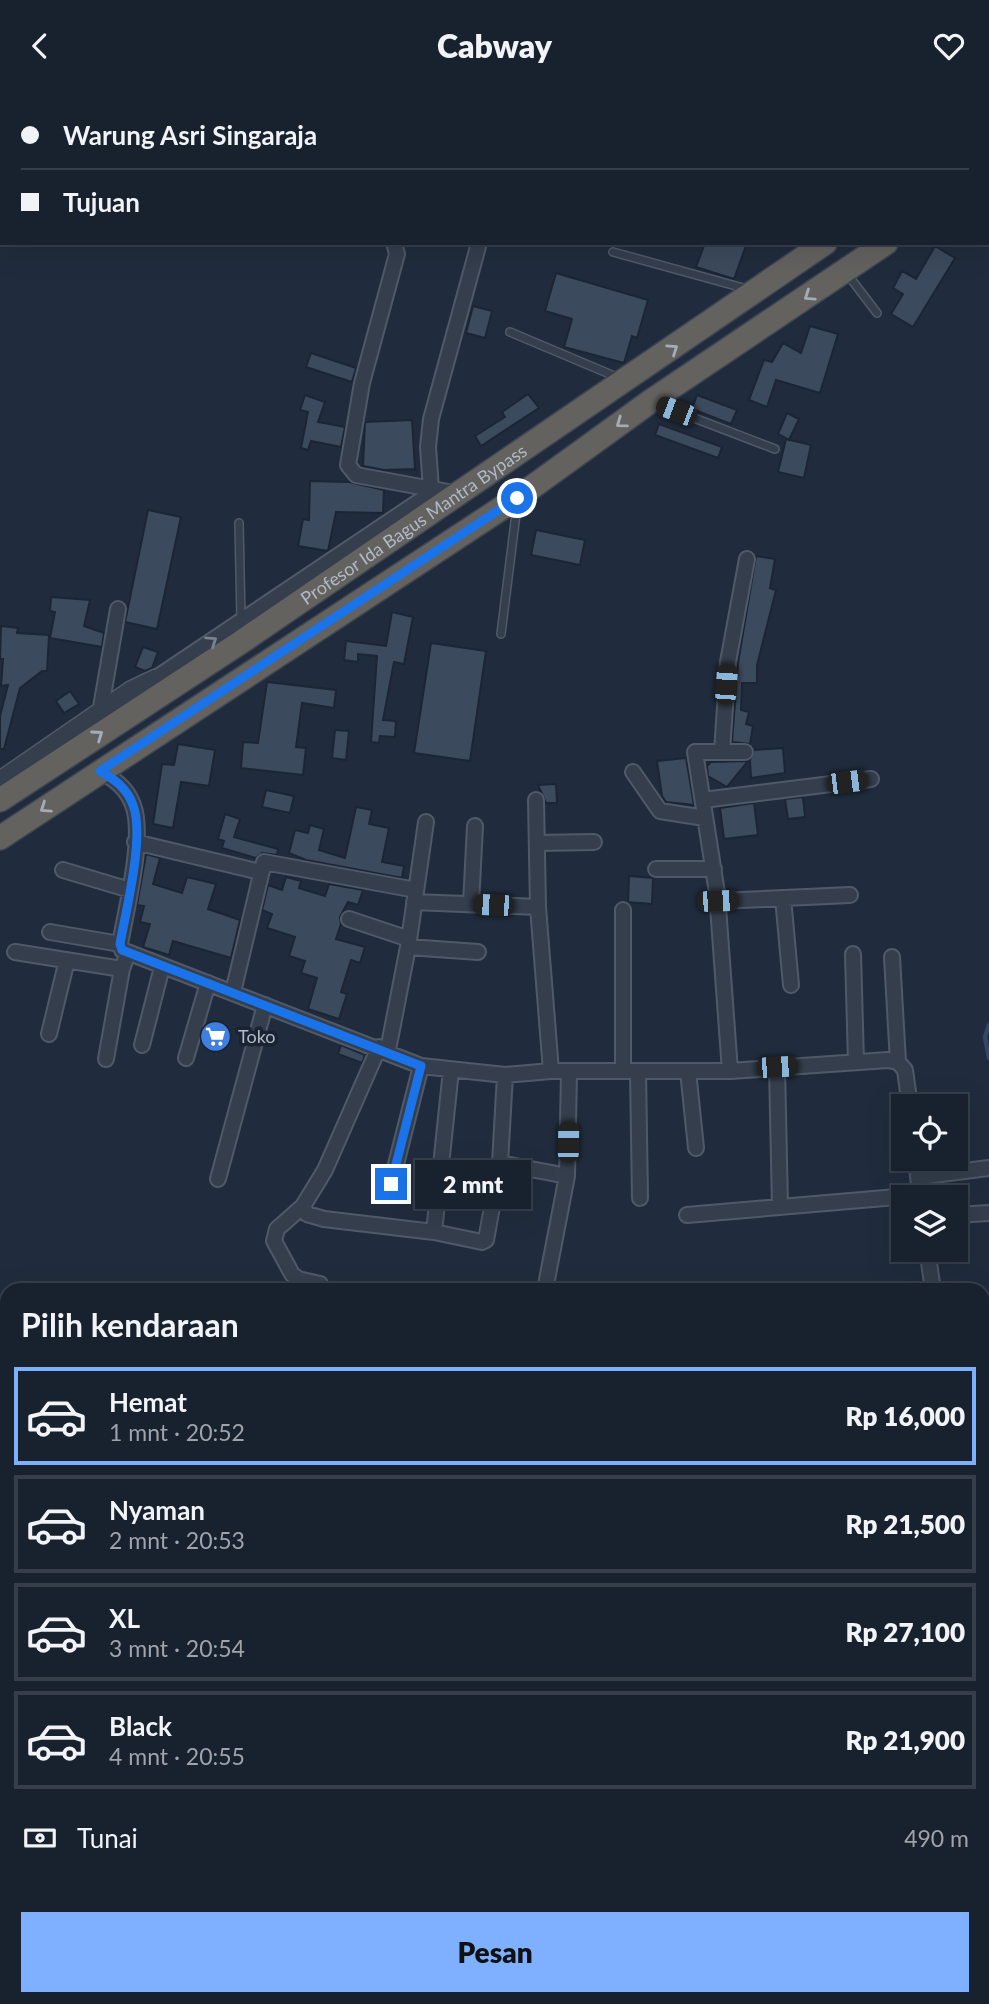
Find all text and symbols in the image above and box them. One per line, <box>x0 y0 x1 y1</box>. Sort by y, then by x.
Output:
text: Cabway <box>437 26 552 65</box>
icon: back <box>21 27 59 65</box>
icon: heart <box>930 27 968 65</box>
text: Warung Asri Singaraja <box>63 119 317 151</box>
text: Tujuan <box>63 186 140 218</box>
one-way arrow <box>804 288 817 300</box>
one-way arrow <box>665 345 678 357</box>
car <box>653 394 700 428</box>
one-way arrow <box>616 415 629 427</box>
street label: Profesor Ida Bagus Mantra Bypass <box>296 439 531 609</box>
route start <box>501 482 533 514</box>
one-way arrow <box>204 636 217 649</box>
car <box>715 662 738 706</box>
one-way arrow <box>90 731 103 743</box>
car <box>825 769 870 795</box>
one-way arrow <box>40 800 53 812</box>
car <box>697 890 740 912</box>
car <box>472 894 515 916</box>
supermarket icon: Toko <box>198 1019 232 1053</box>
place label: Toko <box>238 1025 275 1047</box>
car <box>756 1055 799 1079</box>
map controls <box>891 1094 968 1262</box>
button: locate <box>891 1094 968 1171</box>
car <box>558 1121 579 1163</box>
callout: 2 mnt <box>416 1159 531 1209</box>
route end <box>375 1168 407 1200</box>
text: 2 mnt <box>443 1170 503 1198</box>
button: layers <box>891 1185 968 1262</box>
text: Pilih kendaraan <box>21 1305 239 1344</box>
icon: car <box>25 1385 88 1448</box>
text: Hemat <box>109 1386 187 1418</box>
text: Rp 16,000 <box>845 1400 965 1432</box>
text: 1 mnt · 20:52 <box>109 1418 245 1446</box>
icon: car <box>25 1493 88 1556</box>
text: Nyaman <box>109 1494 205 1526</box>
text: Rp 21,500 <box>845 1508 965 1540</box>
text: 2 mnt · 20:53 <box>109 1526 245 1554</box>
icon: car <box>25 1601 88 1664</box>
text: XL <box>109 1602 140 1634</box>
text: Rp 27,100 <box>845 1616 965 1648</box>
text: 3 mnt · 20:54 <box>109 1634 245 1662</box>
icon: car <box>25 1709 88 1772</box>
text: Black <box>109 1710 172 1742</box>
text: Rp 21,900 <box>845 1724 965 1756</box>
text: 4 mnt · 20:55 <box>109 1742 245 1770</box>
icon: cash <box>21 1819 59 1857</box>
text: Tunai <box>77 1822 138 1854</box>
text: 490 m <box>904 1824 969 1852</box>
button: Pesan <box>21 1912 969 1992</box>

